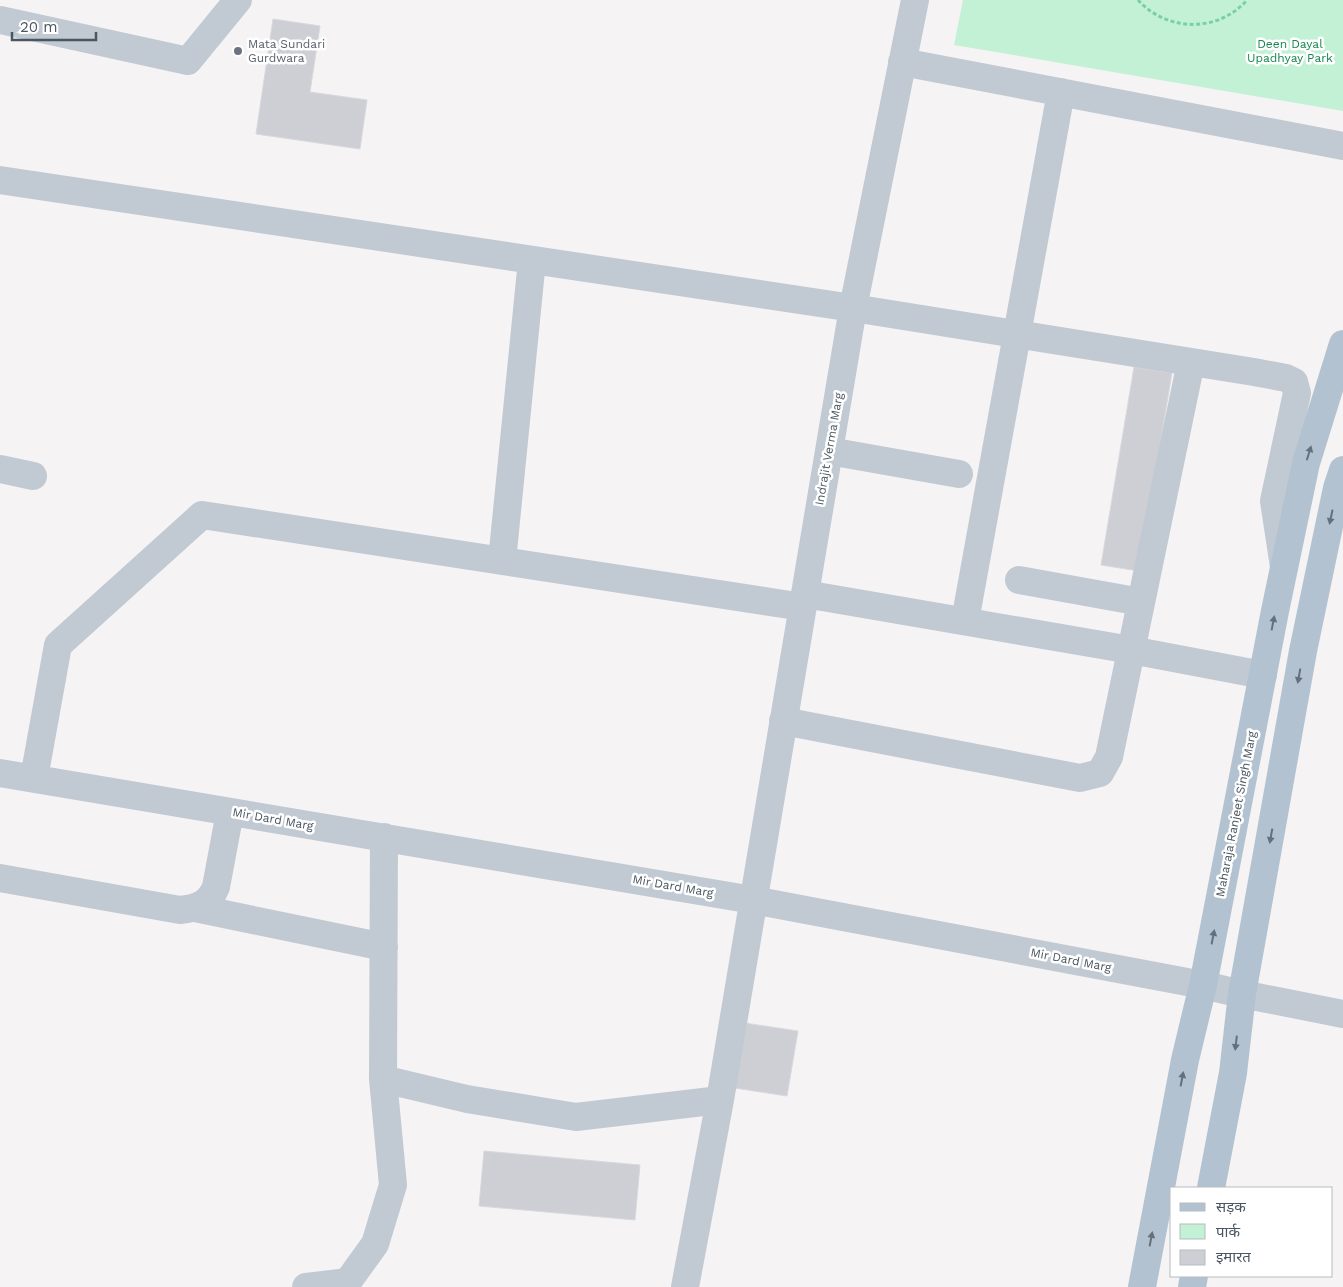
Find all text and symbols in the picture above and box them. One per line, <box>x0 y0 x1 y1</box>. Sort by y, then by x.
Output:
scale bar <box>12 10 96 42</box>
text: 20 m <box>20 18 58 36</box>
place label: Mata Sundari Gurdwara <box>248 37 325 65</box>
park label: Deen Dayal Upadhyay Park <box>1247 37 1333 65</box>
marker: Mata Sundari Gurdwara <box>232 45 244 57</box>
street label: Indrajit Verma Marg <box>812 391 846 506</box>
one-way arrow <box>1306 445 1314 460</box>
one-way arrow <box>1327 510 1335 526</box>
one-way arrow <box>1269 614 1277 630</box>
one-way arrow <box>1295 669 1303 684</box>
street label: Maharaja Ranjeet Singh Marg <box>1213 729 1259 898</box>
street label: Mir Dard Marg <box>231 805 315 833</box>
one-way arrow <box>1266 829 1274 845</box>
street label: Mir Dard Marg <box>631 872 715 900</box>
one-way arrow <box>1209 929 1217 945</box>
street label: Mir Dard Marg <box>1029 945 1113 975</box>
one-way arrow <box>1232 1035 1240 1051</box>
one-way arrow <box>1178 1071 1186 1087</box>
legend <box>1170 1187 1333 1277</box>
text: सड़क <box>1216 1198 1246 1216</box>
text: पार्क <box>1216 1223 1240 1241</box>
one-way arrow <box>1148 1231 1156 1247</box>
text: इमारत <box>1216 1248 1251 1266</box>

